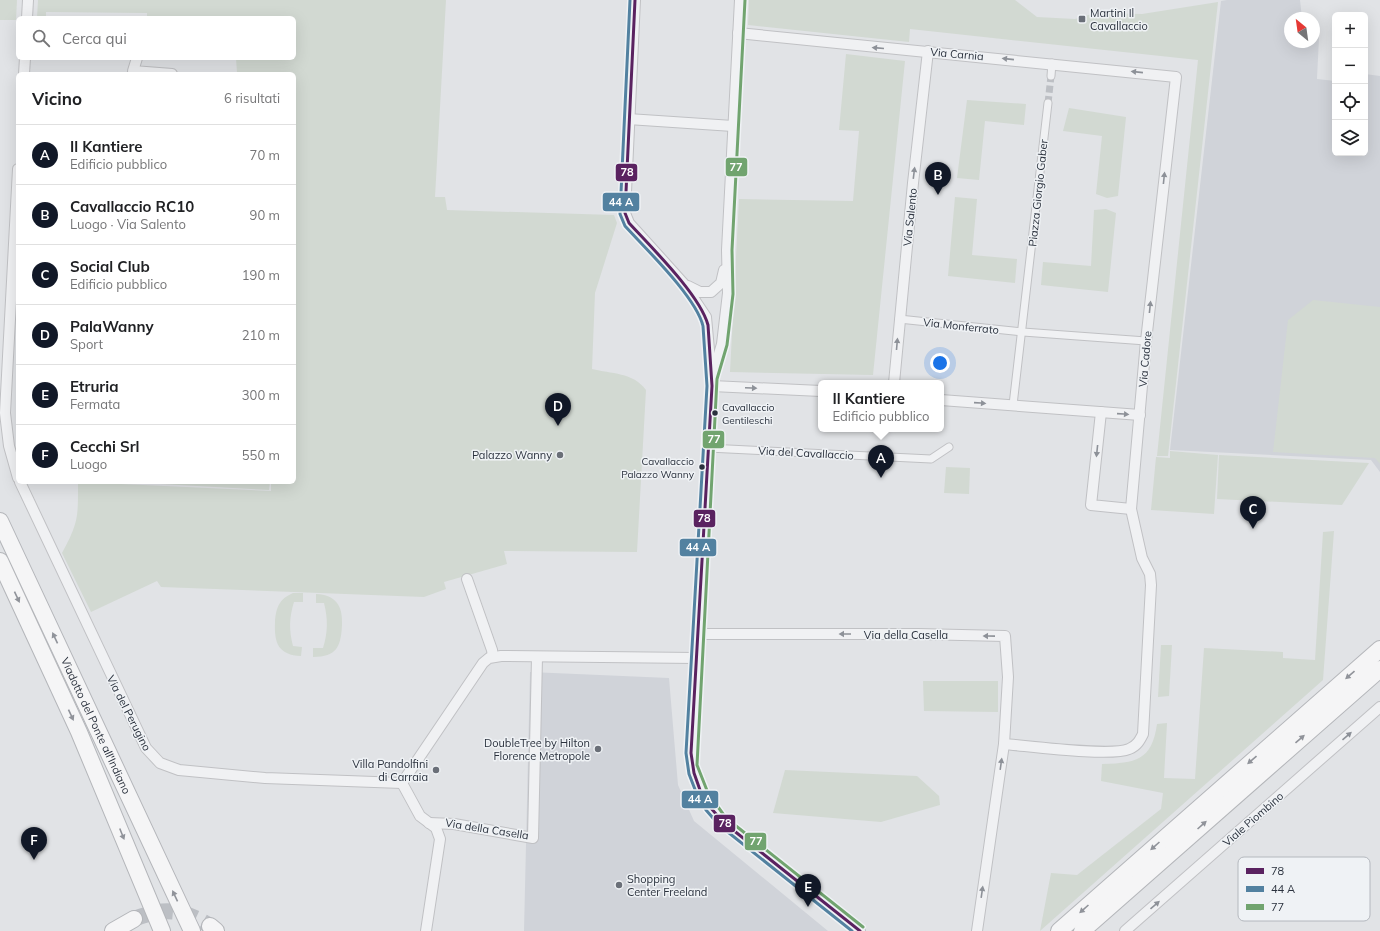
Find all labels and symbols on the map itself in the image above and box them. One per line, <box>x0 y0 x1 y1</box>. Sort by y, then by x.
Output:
place label: Martini Il Cavallaccio <box>1090 6 1148 33</box>
north arrow <box>1284 12 1320 48</box>
marker: Martini Il Cavallaccio <box>1077 14 1087 24</box>
one-way arrow <box>872 44 884 51</box>
street label: Via Carnia <box>930 45 984 63</box>
one-way arrow <box>1002 56 1014 62</box>
one-way arrow <box>1131 69 1143 76</box>
street label: Piazza Giorgio Gaber <box>1025 139 1051 247</box>
line badge: 77 <box>725 157 748 177</box>
text: 77 <box>729 160 743 174</box>
pin: B <box>925 162 951 195</box>
line badge: 78 <box>615 163 638 182</box>
text: 78 <box>620 165 634 179</box>
one-way arrow <box>911 167 917 179</box>
one-way arrow <box>1161 171 1168 184</box>
street label: Via Salento <box>900 187 920 247</box>
line badge: 44 A <box>602 192 640 212</box>
text: 44 A <box>609 195 634 209</box>
one-way arrow <box>1147 301 1153 313</box>
street label: Via Monferrato <box>922 315 1000 337</box>
street label: Via Cadore <box>1136 330 1154 388</box>
one-way arrow <box>894 338 901 350</box>
your location <box>930 353 950 373</box>
one-way arrow <box>745 384 757 391</box>
pin: D <box>545 393 571 426</box>
one-way arrow <box>974 399 986 406</box>
place label: Cavallaccio Gentileschi <box>722 401 775 427</box>
marker: Cavallaccio Gentileschi <box>710 408 720 418</box>
one-way arrow <box>1117 411 1129 417</box>
line badge: 77 <box>702 430 725 449</box>
text: 77 <box>707 432 721 446</box>
street label: Via del Cavallaccio <box>758 444 854 462</box>
pin: A <box>868 445 894 478</box>
one-way arrow <box>1093 445 1100 457</box>
place label: Palazzo Wanny <box>472 448 552 462</box>
marker: Palazzo Wanny <box>555 450 565 460</box>
place label: Cavallaccio Palazzo Wanny <box>621 455 695 481</box>
marker: Cavallaccio Palazzo Wanny <box>697 462 707 472</box>
pin: C <box>1240 496 1266 529</box>
line badge: 78 <box>693 509 716 528</box>
text: 78 <box>697 511 711 525</box>
line badge: 44 A <box>679 538 717 557</box>
text: 44 A <box>686 540 711 554</box>
one-way arrow <box>14 591 20 602</box>
street label: Via della Casella <box>864 628 948 642</box>
one-way arrow <box>838 631 851 637</box>
one-way arrow <box>52 633 58 644</box>
one-way arrow <box>982 633 995 639</box>
street label: Viadotto del Ponte all'Indiano <box>58 655 134 796</box>
one-way arrow <box>1345 670 1356 679</box>
street label: Via del Perugino <box>104 673 154 753</box>
one-way arrow <box>68 709 74 720</box>
one-way arrow <box>1342 732 1352 741</box>
one-way arrow <box>1295 734 1305 743</box>
place label: DoubleTree by Hilton Florence Metropole <box>484 736 590 763</box>
marker: DoubleTree by Hilton Florence Metropole <box>593 744 603 754</box>
one-way arrow <box>1248 755 1257 764</box>
place label: Villa Pandolfini di Carraia <box>352 757 428 784</box>
one-way arrow <box>998 758 1004 770</box>
marker: Villa Pandolfini di Carraia <box>431 765 441 775</box>
street label: Viale Piombino <box>1220 789 1286 849</box>
line badge: 44 A <box>681 790 719 809</box>
text: 44 A <box>688 792 713 806</box>
line badge: 78 <box>713 814 736 833</box>
street label: Via della Casella <box>444 815 530 843</box>
text: 78 <box>718 816 732 830</box>
one-way arrow <box>1197 820 1208 829</box>
pin: F <box>21 827 47 860</box>
one-way arrow <box>119 829 125 841</box>
line badge: 77 <box>744 832 767 851</box>
text: 77 <box>749 834 763 848</box>
one-way arrow <box>1150 841 1160 851</box>
legend <box>1238 857 1370 921</box>
text: 78 <box>1271 864 1285 878</box>
place label: Shopping Center Freeland <box>627 872 707 899</box>
pin: E <box>795 874 821 907</box>
marker: Shopping Center Freeland <box>614 880 624 890</box>
text: 44 A <box>1271 882 1295 896</box>
one-way arrow <box>979 886 985 898</box>
one-way arrow <box>172 890 178 901</box>
text: 77 <box>1271 900 1284 914</box>
one-way arrow <box>1149 901 1160 910</box>
one-way arrow <box>1079 904 1089 914</box>

